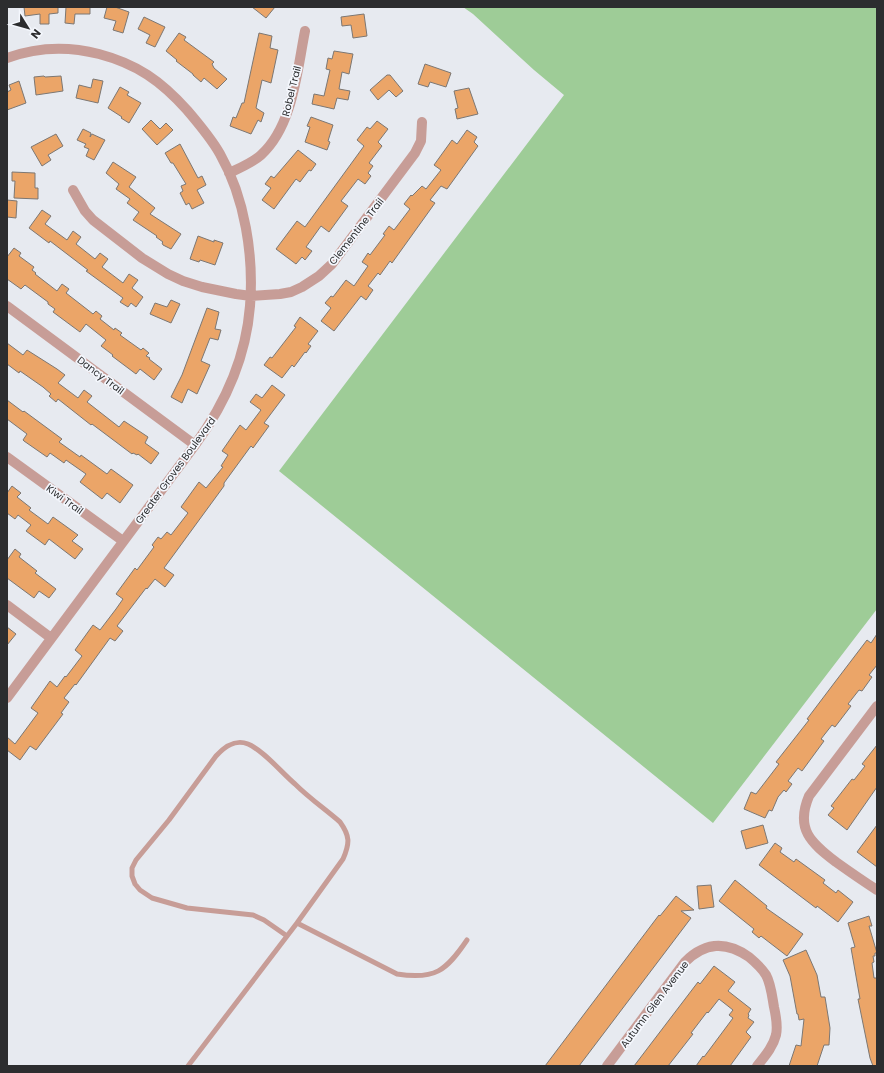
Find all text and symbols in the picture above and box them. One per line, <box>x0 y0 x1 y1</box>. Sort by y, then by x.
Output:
north arrow <box>8 8 48 48</box>
text: N <box>27 26 45 42</box>
street label: Robel Trail <box>278 64 305 118</box>
street label: Clementine Trail <box>325 195 387 268</box>
street label: Dancy Trail <box>74 353 127 398</box>
street label: Greater Groves Boulevard <box>131 414 219 527</box>
street label: Kiwi Trail <box>43 481 86 518</box>
street label: Autumn Glen Avenue <box>617 958 692 1051</box>

